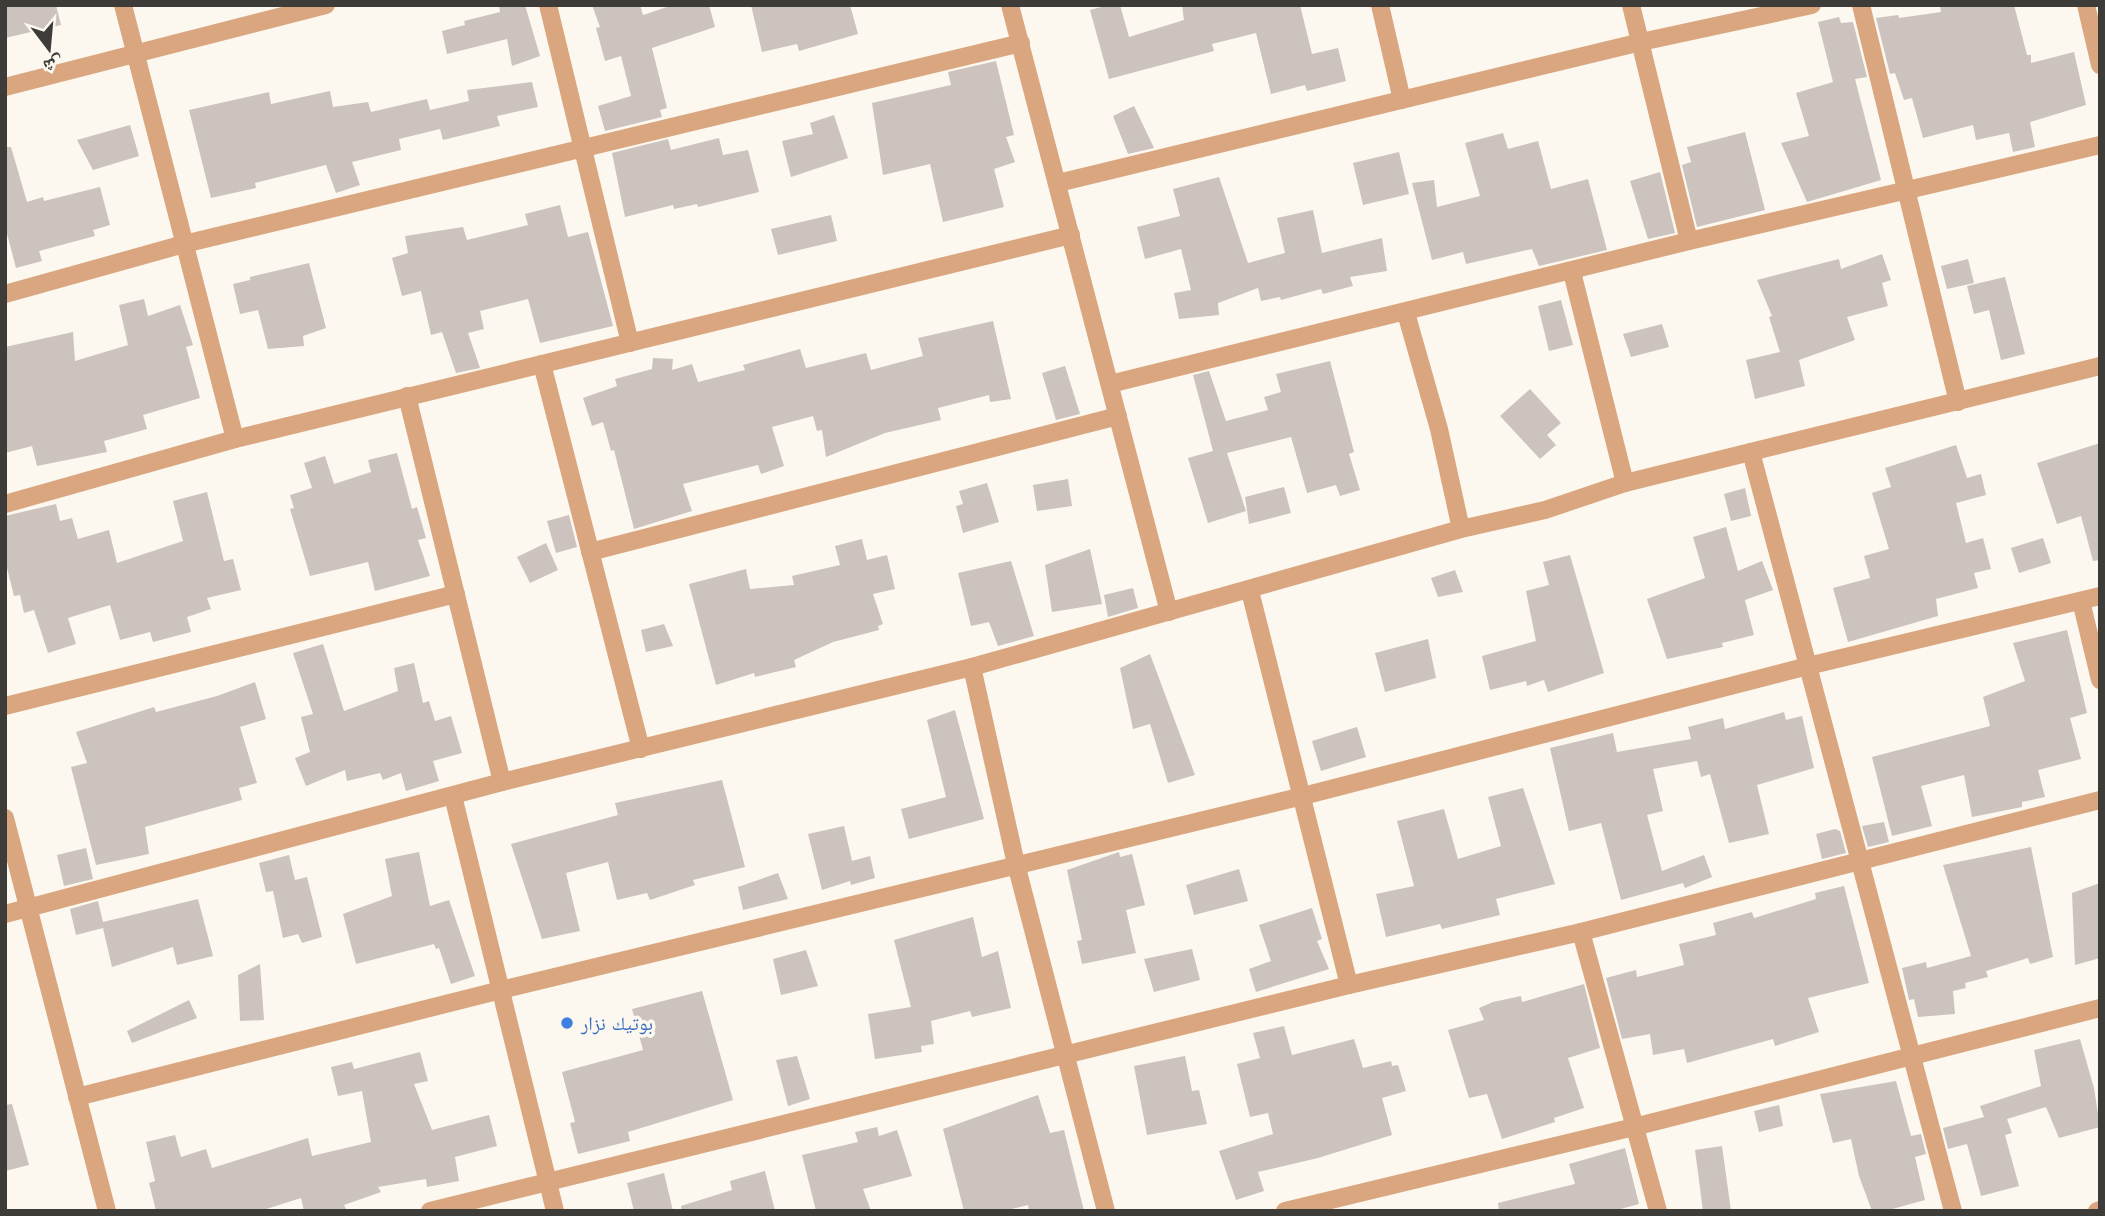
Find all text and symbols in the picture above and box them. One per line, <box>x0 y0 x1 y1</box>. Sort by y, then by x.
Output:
north arrow <box>14 14 84 84</box>
text: ش <box>40 49 67 81</box>
place label: بوتيك نزار <box>580 1010 653 1037</box>
marker: بوتيك نزار <box>559 1015 575 1031</box>

